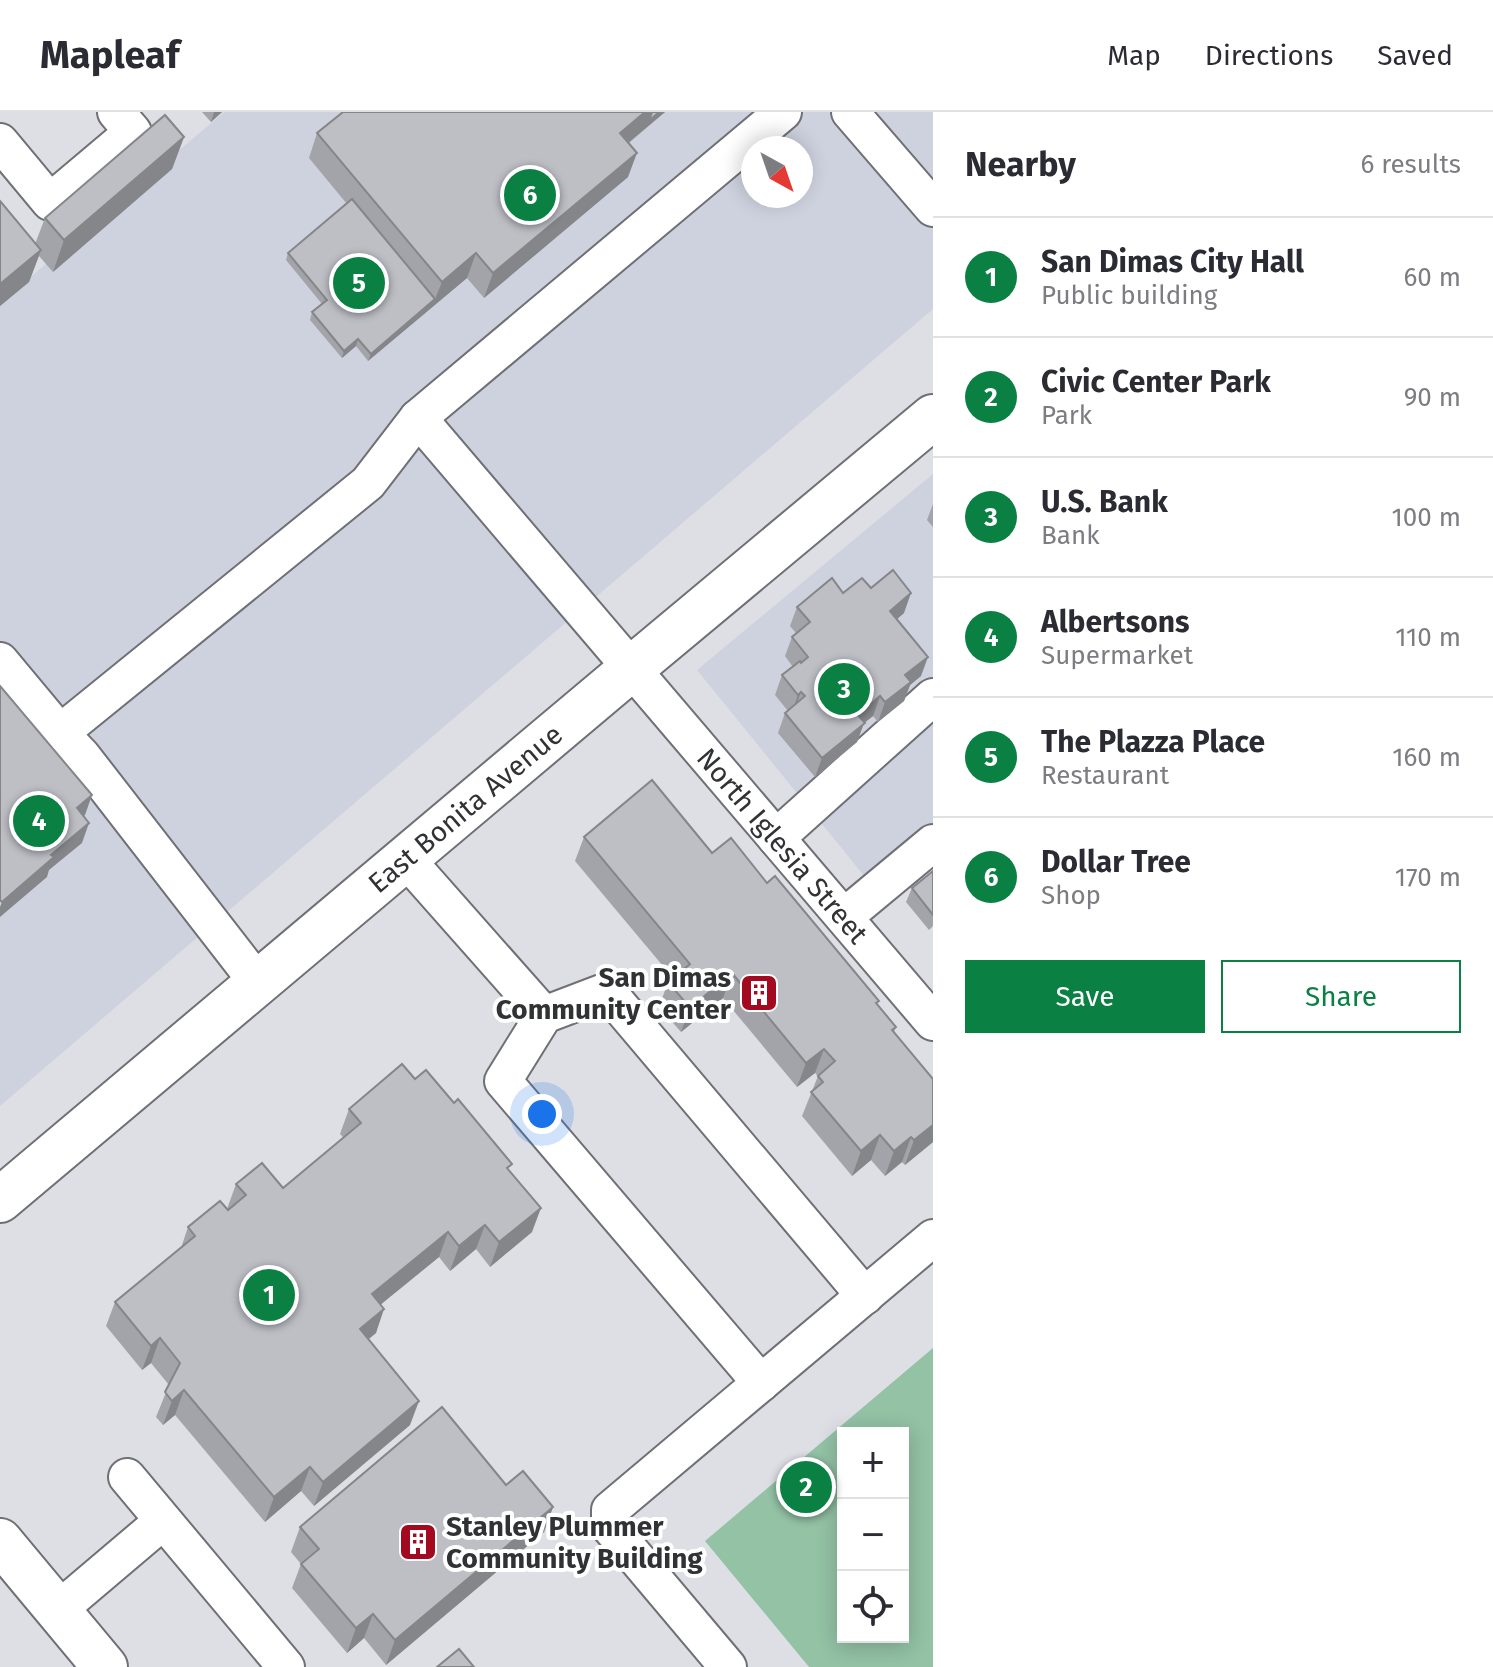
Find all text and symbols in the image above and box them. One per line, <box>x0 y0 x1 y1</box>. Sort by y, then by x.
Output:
text: Mapleaf <box>40 32 179 78</box>
text: Map <box>1107 39 1161 72</box>
text: Directions <box>1205 39 1333 72</box>
text: Saved <box>1377 39 1453 72</box>
north arrow <box>741 136 813 208</box>
text: Nearby <box>965 144 1076 185</box>
text: 6 results <box>1360 149 1461 180</box>
pin: 6 <box>504 165 556 225</box>
text: San Dimas City Hall <box>1041 244 1304 280</box>
pin: 5 <box>333 253 385 313</box>
text: 1 <box>985 262 997 293</box>
text: 60 m <box>1403 262 1461 293</box>
text: Public building <box>1041 280 1217 311</box>
text: Civic Center Park <box>1041 364 1271 400</box>
text: 2 <box>984 382 998 413</box>
text: 90 m <box>1404 382 1461 413</box>
text: Park <box>1041 400 1092 431</box>
text: U.S. Bank <box>1041 484 1168 520</box>
text: 3 <box>984 502 998 533</box>
text: 100 m <box>1392 502 1461 533</box>
text: Bank <box>1041 520 1100 551</box>
text: Albertsons <box>1041 604 1190 640</box>
text: 4 <box>984 622 998 653</box>
text: 110 m <box>1395 622 1461 653</box>
text: Supermarket <box>1041 640 1193 671</box>
pin: 3 <box>818 659 870 719</box>
street label: East Bonita Avenue <box>361 717 569 899</box>
text: The Plazza Place <box>1041 724 1265 760</box>
street label: North Iglesia Street <box>690 741 876 951</box>
text: 5 <box>984 742 998 773</box>
text: 160 m <box>1392 742 1461 773</box>
text: Restaurant <box>1041 760 1169 791</box>
pin: 4 <box>13 791 65 851</box>
text: Dollar Tree <box>1041 844 1191 880</box>
text: 6 <box>984 862 998 893</box>
text: 170 m <box>1395 862 1461 893</box>
text: Shop <box>1041 880 1101 911</box>
button: Save <box>965 960 1205 1033</box>
button: Share <box>1221 960 1461 1033</box>
place label: San Dimas Community Center <box>496 961 732 1026</box>
building icon: San Dimas Community Center <box>738 972 780 1014</box>
your location <box>522 1094 562 1134</box>
pin: 1 <box>243 1265 295 1325</box>
map controls <box>837 1427 909 1643</box>
button: + <box>837 1427 909 1499</box>
pin: 2 <box>780 1457 832 1517</box>
button: − <box>837 1499 909 1571</box>
place label: Stanley Plummer Community Building <box>446 1510 703 1575</box>
building icon: Stanley Plummer Community Building <box>397 1521 439 1563</box>
button: locate <box>837 1571 909 1643</box>

